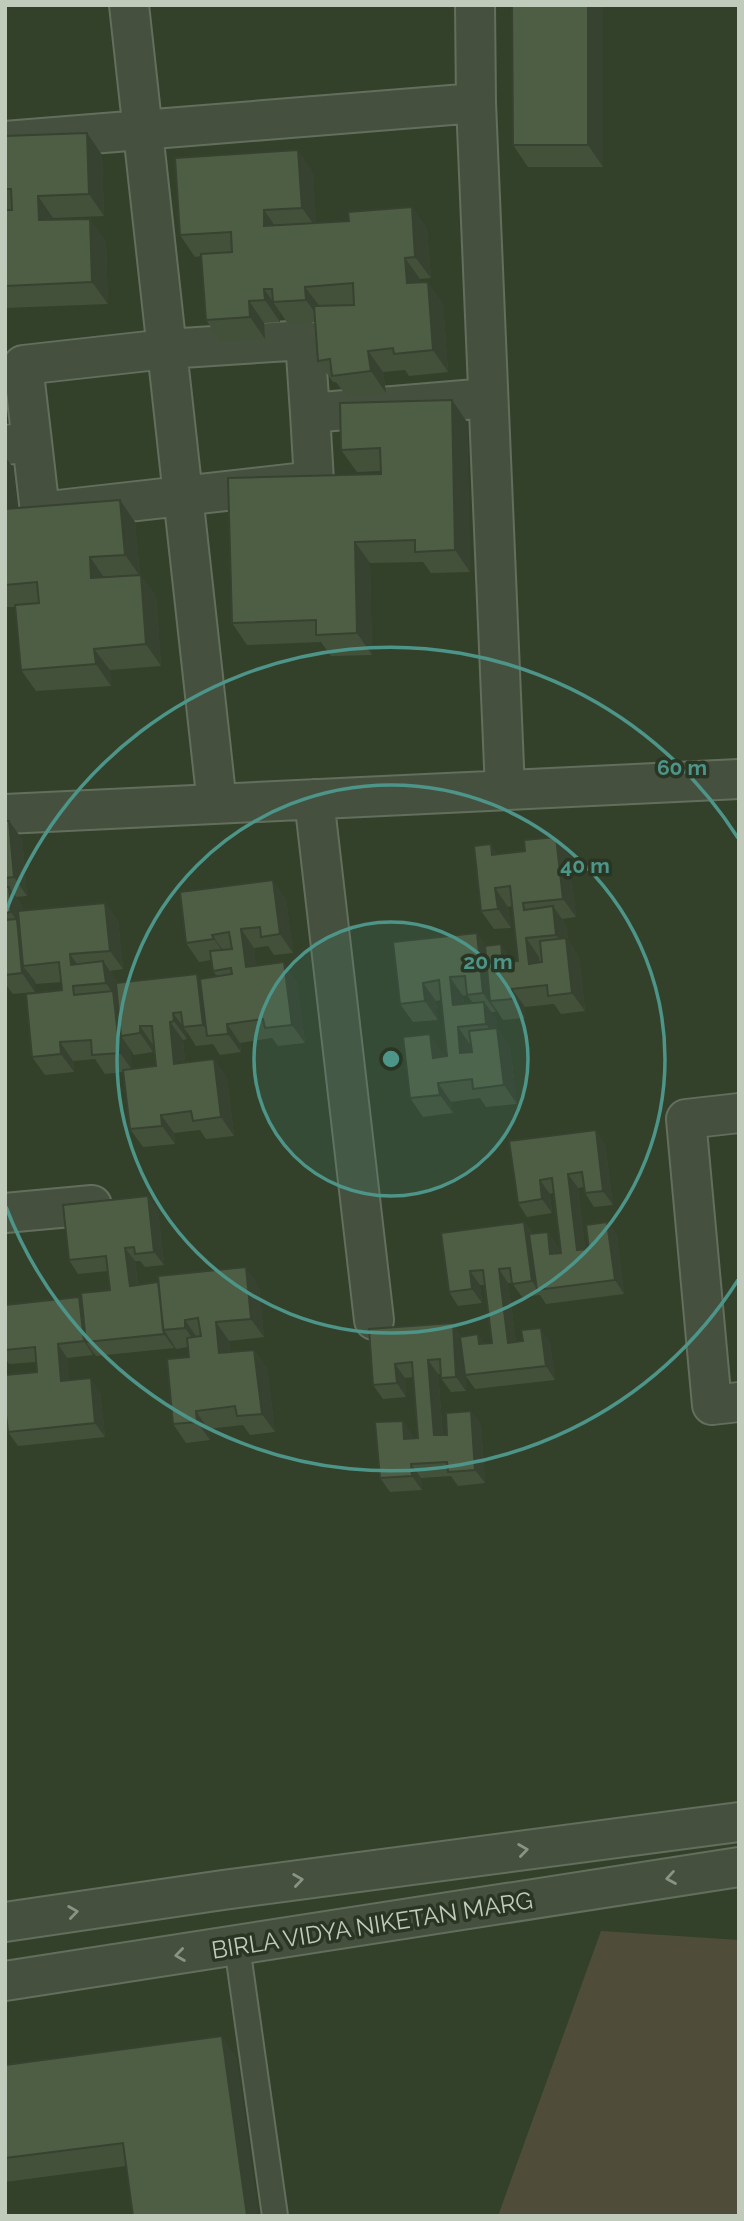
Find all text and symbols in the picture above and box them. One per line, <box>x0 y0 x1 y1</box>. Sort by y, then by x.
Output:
text: 60 m <box>657 755 707 780</box>
text: 40 m <box>560 853 610 878</box>
text: 20 m <box>463 949 513 974</box>
centre of rings <box>379 1047 403 1071</box>
one-way arrow <box>518 1843 529 1858</box>
one-way arrow <box>665 1870 677 1885</box>
one-way arrow <box>292 1872 304 1887</box>
street label: BIRLA VIDYA NIKETAN MARG <box>209 1885 535 1965</box>
one-way arrow <box>67 1905 79 1920</box>
one-way arrow <box>174 1947 186 1962</box>

